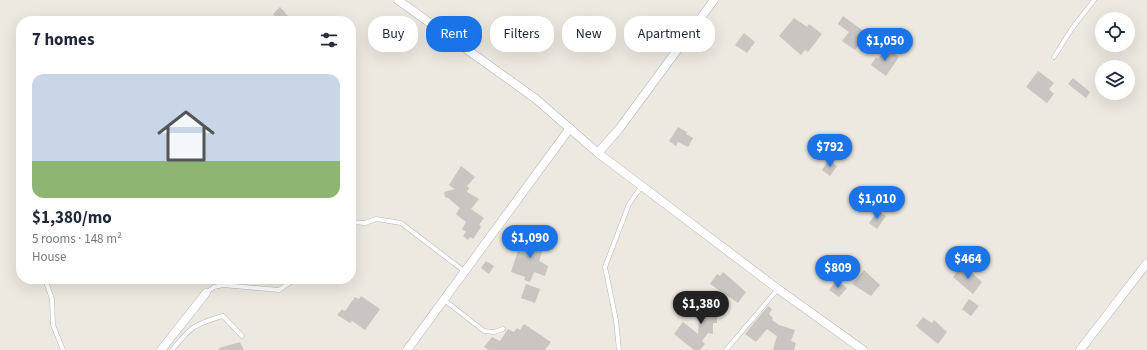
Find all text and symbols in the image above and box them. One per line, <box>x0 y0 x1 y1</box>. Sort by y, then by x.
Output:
map controls <box>1095 12 1135 100</box>
button: locate <box>1095 12 1135 52</box>
chip: Buy <box>368 16 418 52</box>
chip: Rent <box>426 16 482 52</box>
chip: Filters <box>490 16 554 52</box>
chip: New <box>562 16 616 52</box>
chip: Apartment <box>624 16 715 52</box>
text: 7 homes <box>32 28 94 52</box>
pin: $1,050 <box>852 28 918 62</box>
icon: filters <box>318 29 340 51</box>
text: $1,050 <box>866 32 904 50</box>
button: layers <box>1095 60 1135 100</box>
icon: home <box>150 100 222 172</box>
pin: $792 <box>806 134 854 168</box>
text: $792 <box>816 138 844 156</box>
pin: $1,010 <box>844 186 910 220</box>
text: $1,010 <box>858 190 896 208</box>
text: $1,380/mo <box>32 206 112 230</box>
pin: $1,090 <box>497 225 563 259</box>
text: $1,090 <box>511 229 549 247</box>
text: 5 rooms · 148 m² <box>32 230 122 248</box>
pin: $464 <box>944 246 992 280</box>
text: House <box>32 248 67 266</box>
text: $464 <box>954 250 982 268</box>
pin: $809 <box>814 255 862 289</box>
text: $809 <box>824 259 852 277</box>
pin: $1,380 <box>668 291 734 325</box>
text: $1,380 <box>682 295 720 313</box>

